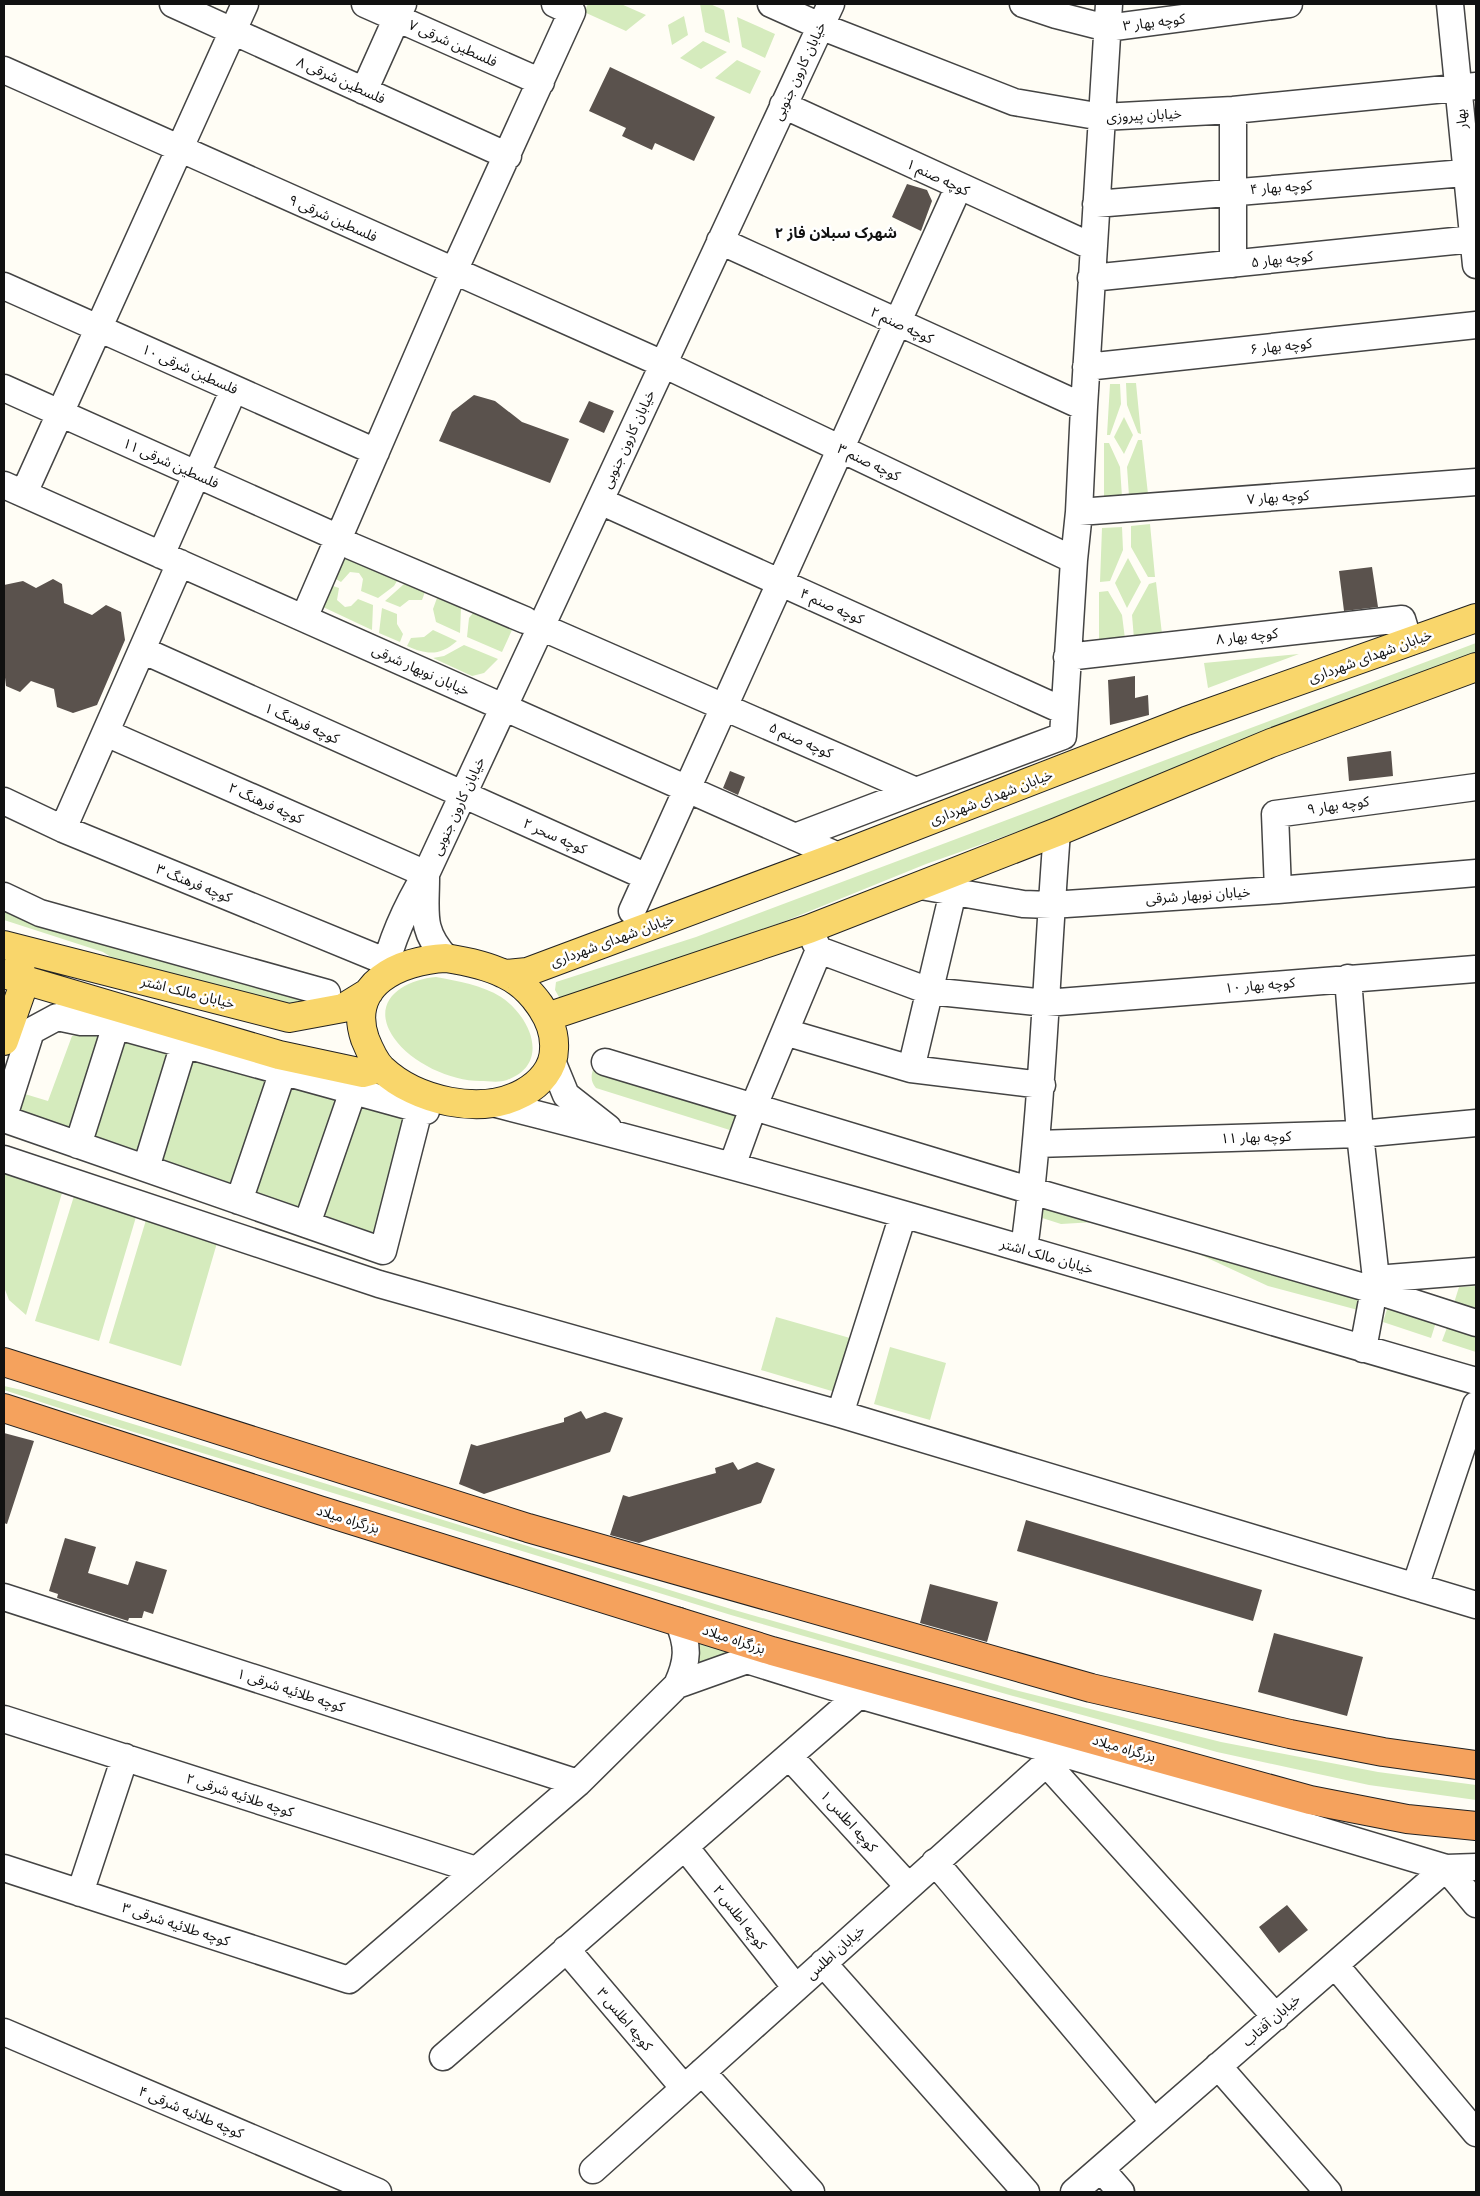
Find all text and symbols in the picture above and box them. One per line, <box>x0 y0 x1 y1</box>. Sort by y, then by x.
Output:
street label: کوچه بهار ۳ <box>1122 11 1186 36</box>
street label: فلسطین شرقی ۷ <box>406 17 499 71</box>
street label: خیابان کارون جنوبی <box>770 20 830 123</box>
street label: فلسطین شرقی ۸ <box>294 54 387 108</box>
street label: خیابان پیروزی <box>1106 106 1182 127</box>
street label: بهار <box>1453 108 1471 131</box>
street label: کوچه صنم ۱ <box>903 156 972 201</box>
street label: کوچه بهار ۴ <box>1249 178 1313 199</box>
street label: فلسطین شرقی ۹ <box>286 192 379 246</box>
district label: شهرک سبلان فاز ۲ <box>775 225 897 242</box>
street label: کوچه بهار ۵ <box>1250 249 1314 272</box>
street label: کوچه صنم ۲ <box>867 304 936 349</box>
street label: کوچه بهار ۶ <box>1249 336 1313 359</box>
street label: فلسطین شرقی ۱۰ <box>139 342 240 398</box>
street label: خیابان کارون جنوبی <box>599 388 659 491</box>
street label: فلسطین شرقی ۱۱ <box>120 436 221 492</box>
street label: کوچه صنم ۳ <box>834 441 903 487</box>
street label: کوچه بهار ۷ <box>1246 488 1310 509</box>
street label: کوچه صنم ۴ <box>797 586 866 630</box>
street label: کوچه بهار ۸ <box>1215 626 1279 649</box>
street label: خیابان شهدای شهرداری <box>1306 627 1434 687</box>
street label: خیابان نوبهار شرقی <box>369 642 472 700</box>
street label: کوچه فرهنگ ۱ <box>261 700 342 749</box>
street label: کوچه صنم ۵ <box>766 720 835 764</box>
street label: خیابان کارون جنوبی <box>429 755 489 858</box>
street label: خیابان شهدای شهرداری <box>928 767 1055 829</box>
street label: کوچه فرهنگ ۲ <box>225 780 306 829</box>
street label: کوچه بهار ۹ <box>1306 794 1371 819</box>
street label: کوچه سحر ۲ <box>520 816 589 859</box>
street label: کوچه فرهنگ ۳ <box>153 861 234 907</box>
street label: خیابان نوبهار شرقی <box>1145 884 1251 908</box>
street label: خیابان شهدای شهرداری <box>548 911 676 971</box>
street label: خیابان مالک اشتر <box>138 973 236 1012</box>
street label: کوچه بهار ۱۰ <box>1224 975 1296 998</box>
street label: کوچه بهار ۱۱ <box>1221 1129 1292 1148</box>
street label: خیابان مالک اشتر <box>998 1236 1095 1278</box>
street label: بزرگراه میلاد <box>314 1503 381 1537</box>
street label: بزرگراه میلاد <box>700 1622 767 1658</box>
street label: کوچه طلائیه شرقی ۱ <box>235 1666 347 1717</box>
street label: بزرگراه میلاد <box>1090 1732 1157 1766</box>
street label: کوچه طلائیه شرقی ۲ <box>184 1771 296 1822</box>
street label: کوچه اطلس ۱ <box>816 1788 880 1857</box>
street label: کوچه اطلس ۲ <box>708 1882 769 1954</box>
street label: کوچه طلائیه شرقی ۳ <box>120 1900 232 1951</box>
street label: خیابان اطلس <box>803 1922 868 1983</box>
street label: کوچه اطلس ۳ <box>592 1985 655 2055</box>
street label: خیابان آفتاب <box>1240 1991 1304 2050</box>
street label: کوچه طلائیه شرقی ۴ <box>135 2084 246 2143</box>

